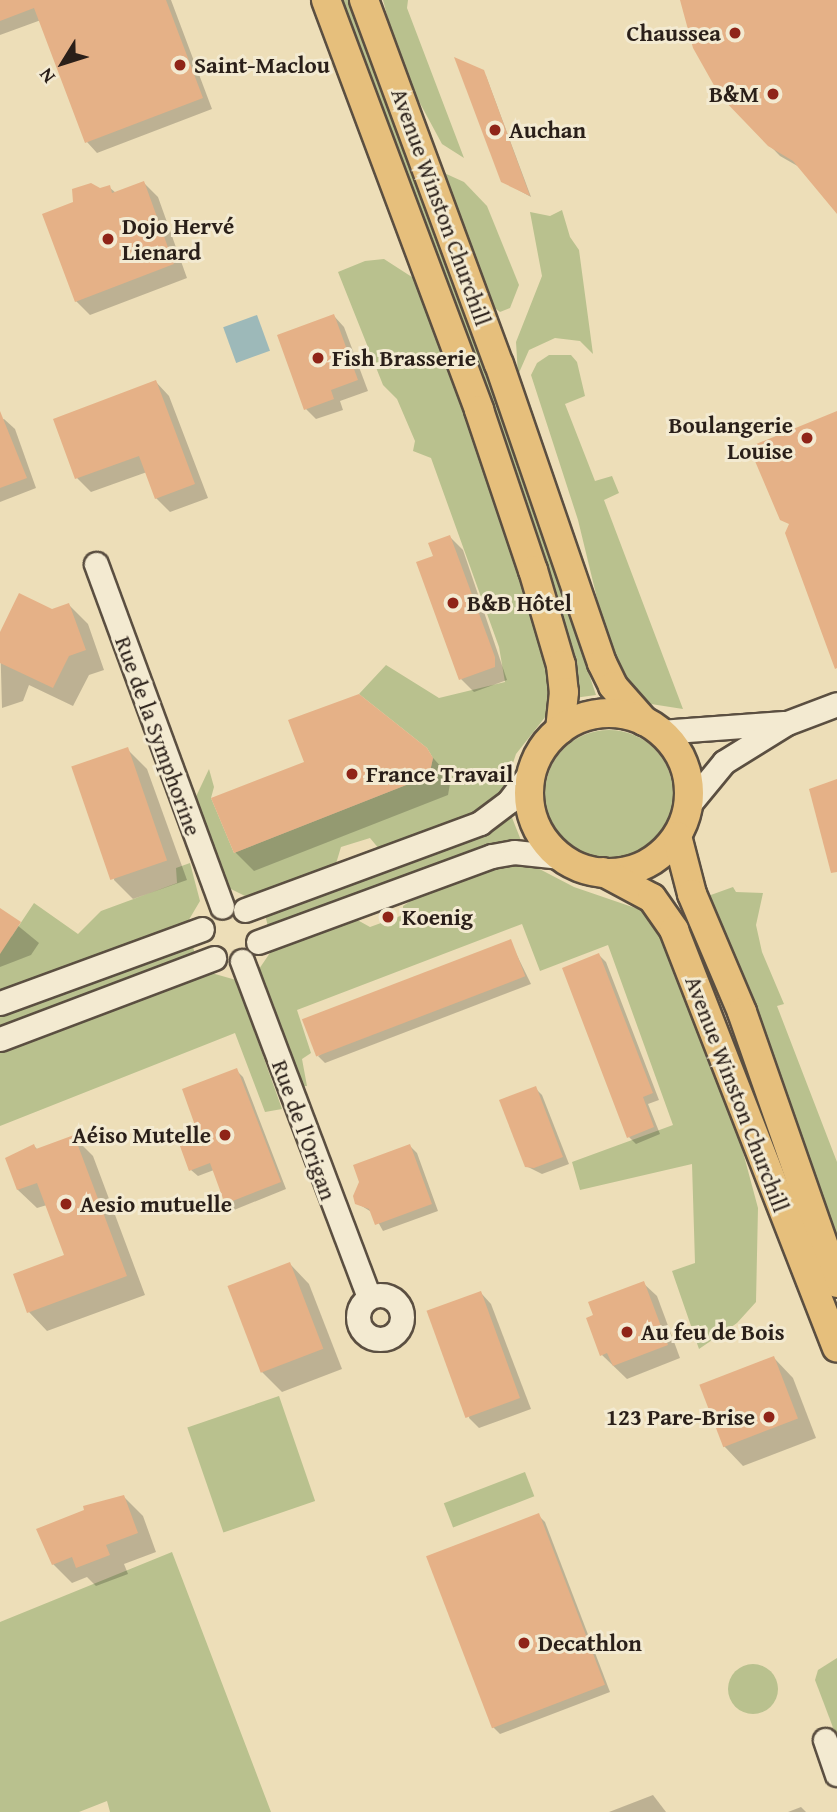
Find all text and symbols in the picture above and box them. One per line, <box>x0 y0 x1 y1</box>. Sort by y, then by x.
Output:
place label: Chaussea <box>627 19 721 47</box>
marker: Chaussea <box>727 25 743 41</box>
north arrow <box>28 28 98 98</box>
place label: Saint-Maclou <box>194 51 330 79</box>
marker: Saint-Maclou <box>172 57 188 73</box>
text: N <box>32 62 61 90</box>
place label: B&M <box>709 80 759 108</box>
street label: Avenue Winston Churchill <box>385 84 497 330</box>
marker: B&M <box>765 86 781 102</box>
place label: Auchan <box>509 116 586 144</box>
marker: Auchan <box>487 122 503 138</box>
place label: Dojo Hervé Lienard <box>122 212 234 266</box>
marker: Dojo Hervé Lienard <box>100 231 116 247</box>
place label: Fish Brasserie <box>332 344 476 372</box>
marker: Fish Brasserie <box>310 350 326 366</box>
place label: Boulangerie Louise <box>668 411 793 465</box>
marker: Boulangerie Louise <box>799 430 815 446</box>
place label: B&B Hôtel <box>467 589 572 617</box>
marker: B&B Hôtel <box>445 595 461 611</box>
street label: Rue de la Symphorine <box>109 632 207 840</box>
place label: France Travail <box>366 760 513 788</box>
marker: France Travail <box>344 766 360 782</box>
place label: Koenig <box>402 903 473 931</box>
marker: Koenig <box>380 909 396 925</box>
street label: Avenue Winston Churchill <box>679 972 795 1216</box>
street label: Rue de l'Origan <box>266 1056 342 1204</box>
place label: Aéiso Mutelle <box>72 1121 211 1149</box>
marker: Aéiso Mutelle <box>217 1127 233 1143</box>
place label: Aesio mutuelle <box>80 1190 232 1218</box>
marker: Aesio mutuelle <box>58 1196 74 1212</box>
place label: Au feu de Bois <box>641 1318 785 1346</box>
marker: Au feu de Bois <box>619 1324 635 1340</box>
place label: 123 Pare-Brise <box>606 1403 755 1431</box>
marker: 123 Pare-Brise <box>761 1409 777 1425</box>
place label: Decathlon <box>538 1629 642 1657</box>
marker: Decathlon <box>516 1635 532 1651</box>

